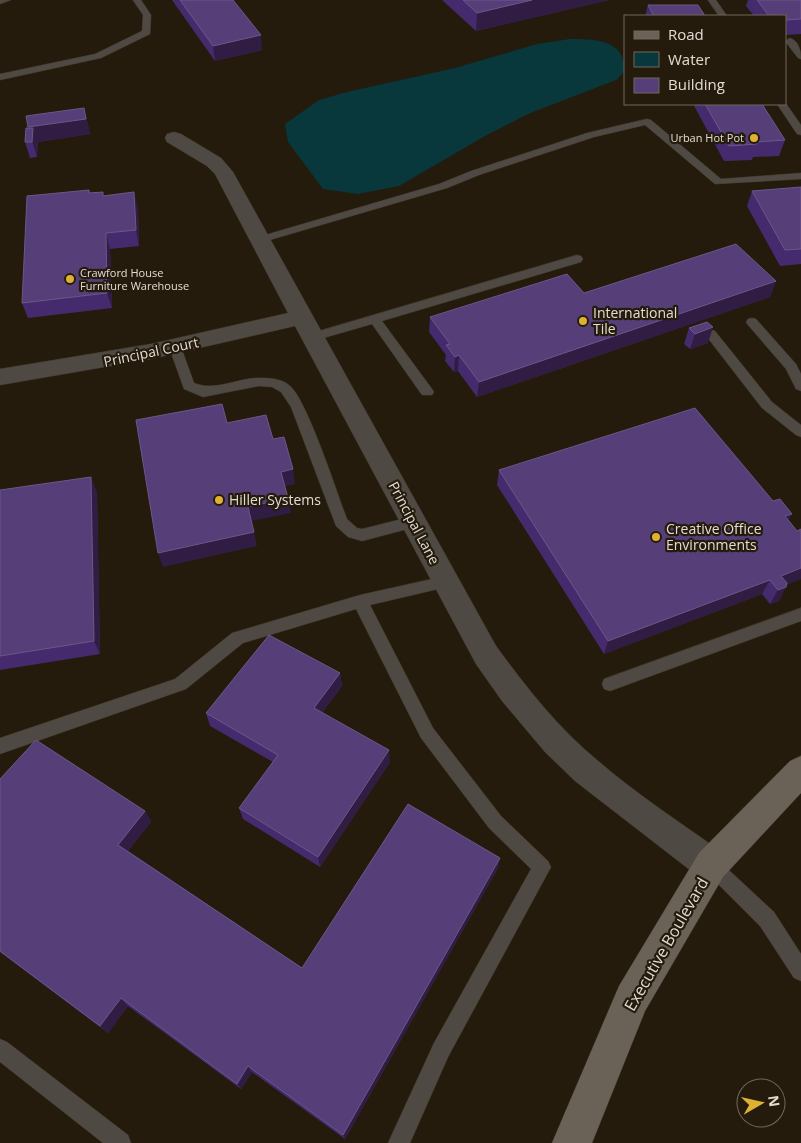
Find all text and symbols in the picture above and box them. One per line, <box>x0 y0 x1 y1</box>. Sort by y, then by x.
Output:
legend <box>624 15 786 105</box>
text: Road <box>668 24 704 44</box>
text: Water <box>668 49 710 69</box>
text: Building <box>668 74 725 94</box>
place label: Urban Hot Pot <box>670 130 744 145</box>
marker: Urban Hot Pot <box>748 132 760 144</box>
place label: Crawford House Furniture Warehouse <box>80 265 189 293</box>
marker: Crawford House Furniture Warehouse <box>64 273 76 285</box>
place label: International Tile <box>593 303 677 338</box>
marker: International Tile <box>577 315 589 327</box>
street label: Principal Court <box>102 332 200 371</box>
street label: Principal Lane <box>385 478 444 568</box>
place label: Hiller Systems <box>229 490 321 509</box>
marker: Hiller Systems <box>213 494 225 506</box>
place label: Creative Office Environments <box>666 519 762 554</box>
marker: Creative Office Environments <box>650 531 662 543</box>
street label: Executive Boulevard <box>619 873 713 1015</box>
north arrow <box>736 1078 786 1128</box>
text: N <box>764 1094 785 1108</box>

